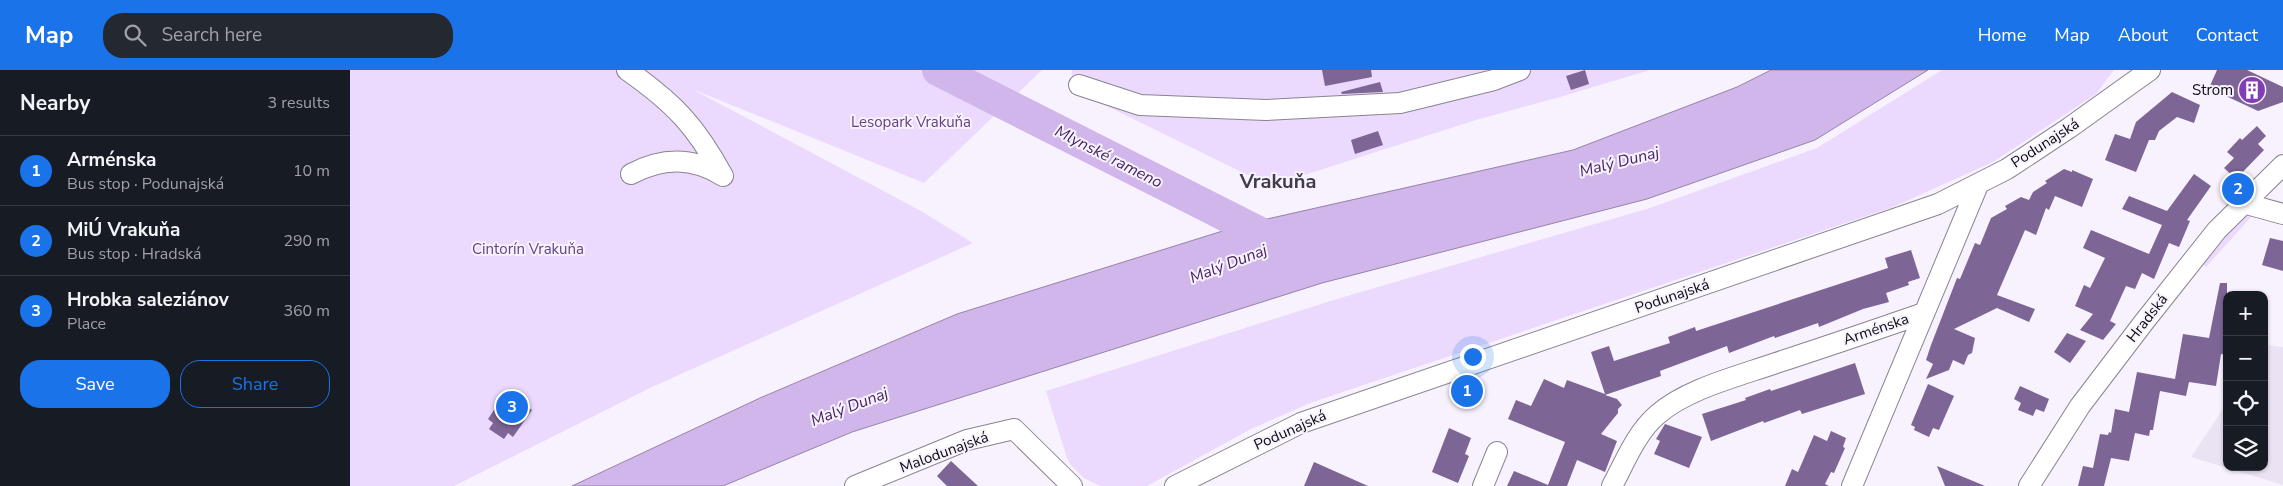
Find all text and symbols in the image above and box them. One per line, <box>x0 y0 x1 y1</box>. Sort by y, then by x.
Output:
search box <box>103 13 453 58</box>
text: Map <box>25 19 73 51</box>
icon: search <box>121 21 149 49</box>
text: Search here <box>161 22 262 48</box>
text: Home <box>1978 23 2026 47</box>
text: Map <box>2054 23 2090 47</box>
text: About <box>2118 23 2168 47</box>
text: Contact <box>2196 23 2258 47</box>
building icon: Strom <box>2237 75 2267 105</box>
place label: Strom <box>2192 80 2233 100</box>
text: Nearby <box>20 89 90 117</box>
text: 3 results <box>268 92 330 114</box>
park label: Lesopark Vrakuňa <box>851 112 971 132</box>
street label: Podunajská <box>2007 114 2083 172</box>
water label: Mlynské rameno <box>1051 120 1166 194</box>
water label: Malý Dunaj <box>1577 141 1662 182</box>
text: Arménska <box>67 147 156 173</box>
text: 1 <box>31 160 41 182</box>
text: 10 m <box>293 160 330 182</box>
district label: Vrakuňa <box>1239 168 1316 195</box>
pin: 2 <box>2222 170 2254 208</box>
text: Bus stop · Podunajská <box>67 173 224 195</box>
text: MiÚ Vrakuňa <box>67 217 180 243</box>
text: 2 <box>31 230 41 252</box>
text: 290 m <box>283 230 330 252</box>
park label: Cintorín Vrakuňa <box>472 239 584 259</box>
water label: Malý Dunaj <box>1186 239 1270 289</box>
text: Bus stop · Hradská <box>67 243 202 265</box>
street label: Podunajská <box>1632 274 1712 318</box>
text: Hrobka saleziánov <box>67 287 229 313</box>
street label: Hradská <box>2122 290 2172 346</box>
map controls <box>2223 291 2268 471</box>
button: + <box>2223 291 2268 336</box>
text: 3 <box>31 300 41 322</box>
text: 360 m <box>283 300 330 322</box>
street label: Arménska <box>1840 308 1912 350</box>
text: Place <box>67 313 106 335</box>
button: − <box>2223 336 2268 381</box>
your location <box>1460 344 1486 370</box>
button: Save <box>20 360 170 408</box>
button: Share <box>180 360 330 408</box>
pin: 1 <box>1451 372 1483 410</box>
button: locate <box>2223 381 2268 426</box>
water label: Malý Dunaj <box>807 382 891 432</box>
pin: 3 <box>496 388 528 426</box>
street label: Podunajská <box>1251 405 1329 455</box>
button: layers <box>2223 426 2268 471</box>
street label: Malodunajská <box>897 427 991 477</box>

